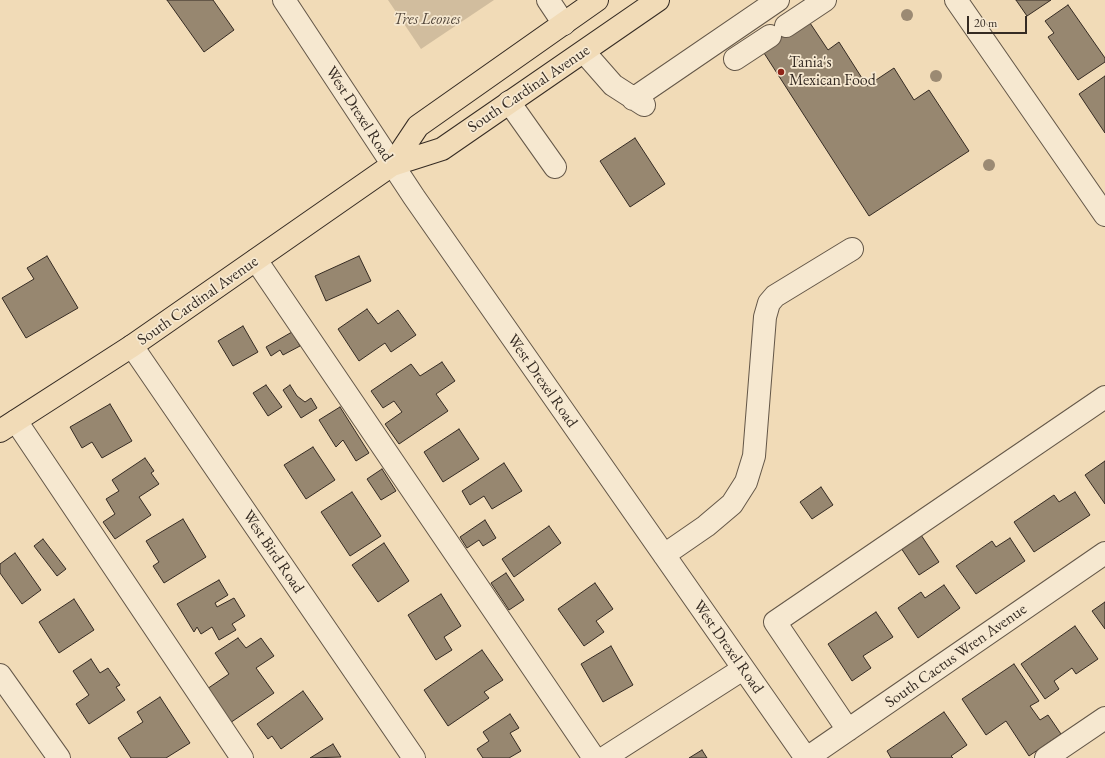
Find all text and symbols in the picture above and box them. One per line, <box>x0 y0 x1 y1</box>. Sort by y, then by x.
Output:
scale bar <box>969 8 1029 34</box>
park label: Tres Leones <box>393 10 461 30</box>
text: 20 m <box>974 15 997 31</box>
street label: South Cardinal Avenue <box>464 41 594 137</box>
place label: Tania's Mexican Food <box>789 53 876 91</box>
street label: West Drexel Road <box>321 63 397 165</box>
marker: Tania's Mexican Food <box>776 67 786 77</box>
street label: South Cardinal Avenue <box>134 252 262 350</box>
street label: West Drexel Road <box>503 331 581 431</box>
street label: West Bird Road <box>238 507 308 597</box>
street label: West Drexel Road <box>689 597 767 697</box>
street label: South Cactus Wren Avenue <box>881 600 1031 712</box>

